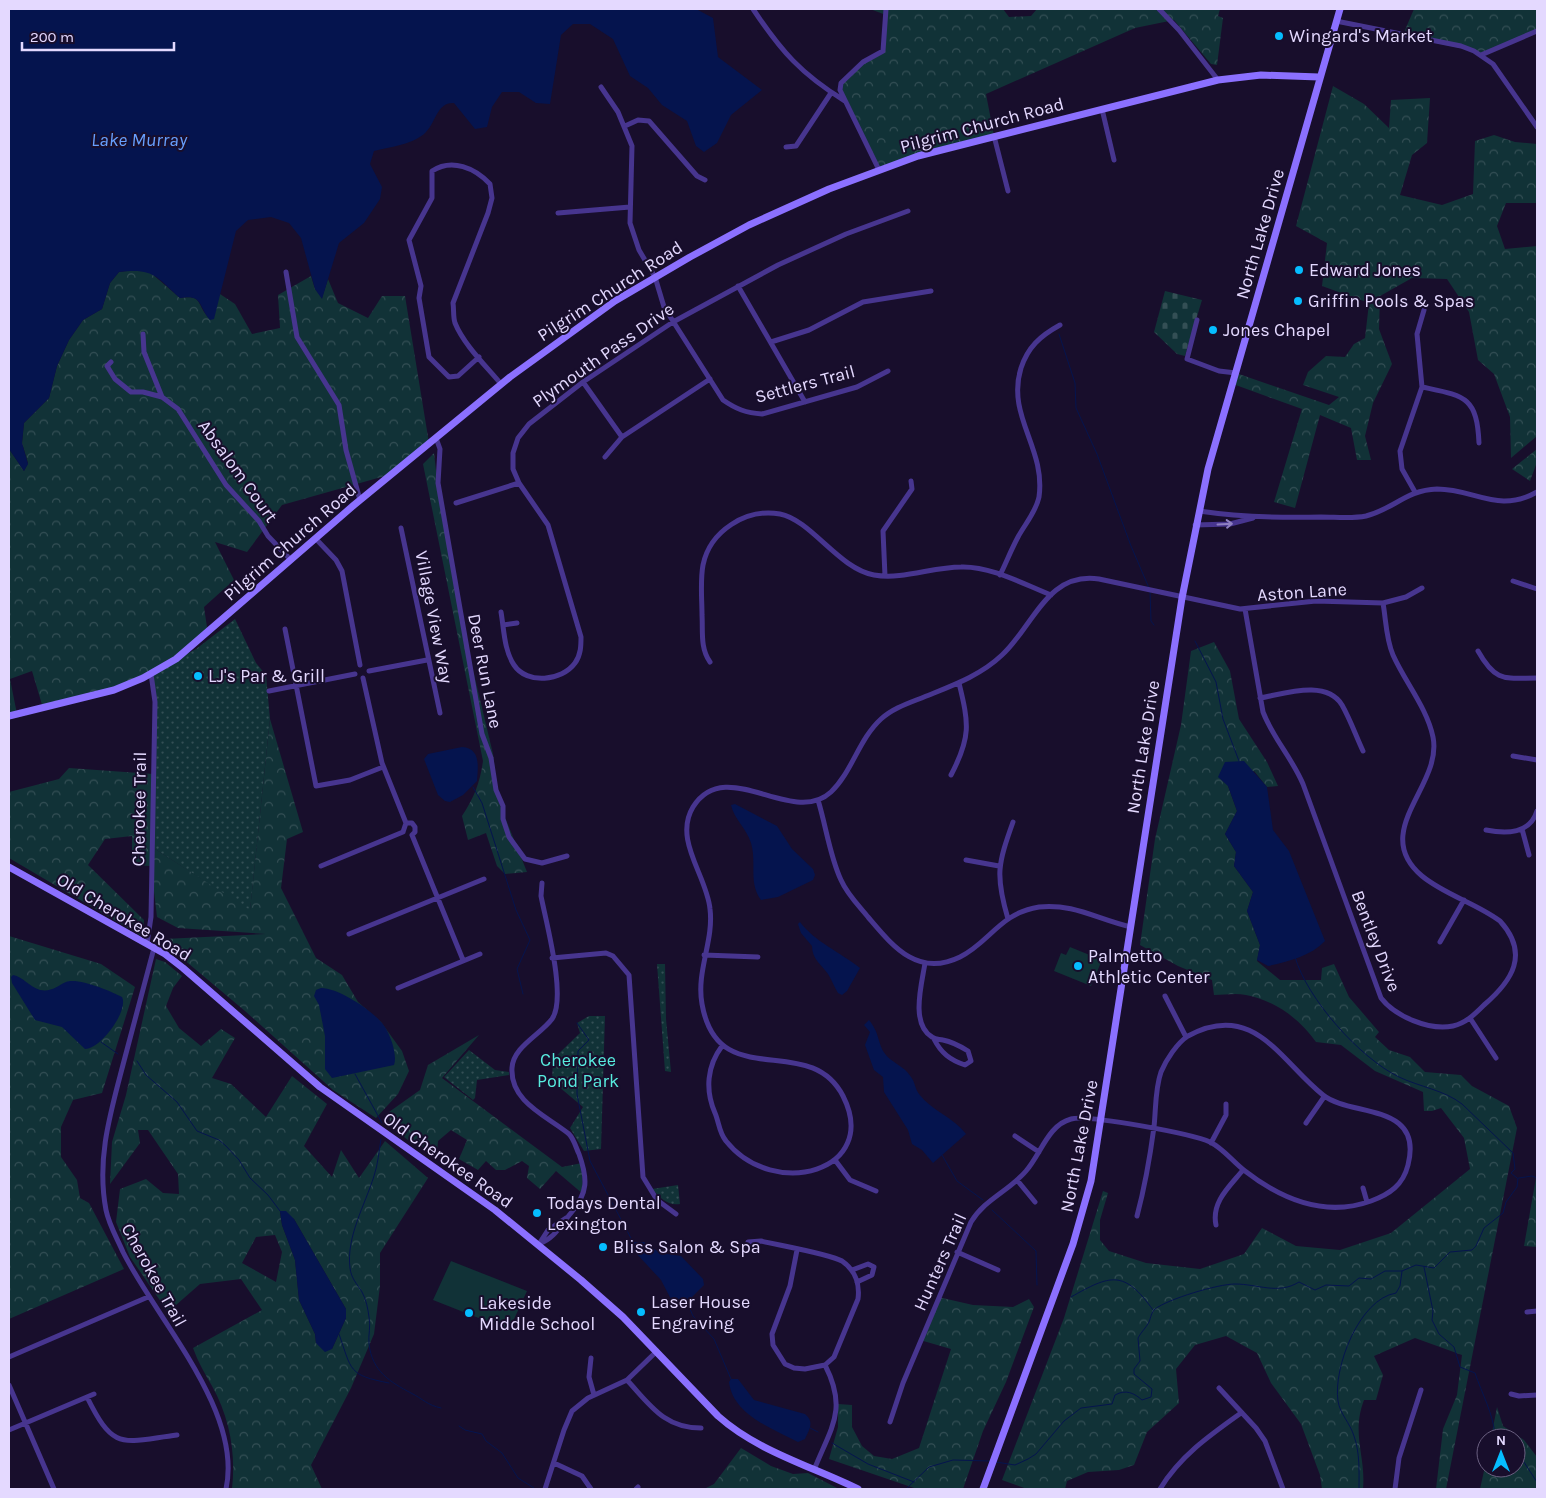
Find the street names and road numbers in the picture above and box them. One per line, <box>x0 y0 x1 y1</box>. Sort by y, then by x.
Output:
street label: Pilgrim Church Road <box>898 93 1066 157</box>
street label: North Lake Drive <box>1231 166 1289 302</box>
street label: Pilgrim Church Road <box>533 236 687 346</box>
street label: Plymouth Pass Drive <box>528 298 678 412</box>
street label: Settlers Trail <box>753 360 857 408</box>
street label: Absalom Court <box>193 415 283 527</box>
street label: Pilgrim Church Road <box>219 478 361 606</box>
street label: Village View Way <box>410 549 458 686</box>
street label: Aston Lane <box>1256 578 1348 606</box>
street label: Deer Run Lane <box>463 612 507 730</box>
street label: North Lake Drive <box>1122 679 1164 815</box>
street label: Cherokee Trail <box>127 751 151 867</box>
street label: Old Cherokee Road <box>53 868 195 966</box>
street label: Bentley Drive <box>1347 887 1405 995</box>
street label: North Lake Drive <box>1055 1078 1103 1214</box>
street label: Old Cherokee Road <box>379 1107 517 1213</box>
street label: Hunters Trail <box>909 1210 971 1314</box>
street label: Cherokee Trail <box>117 1219 191 1331</box>

